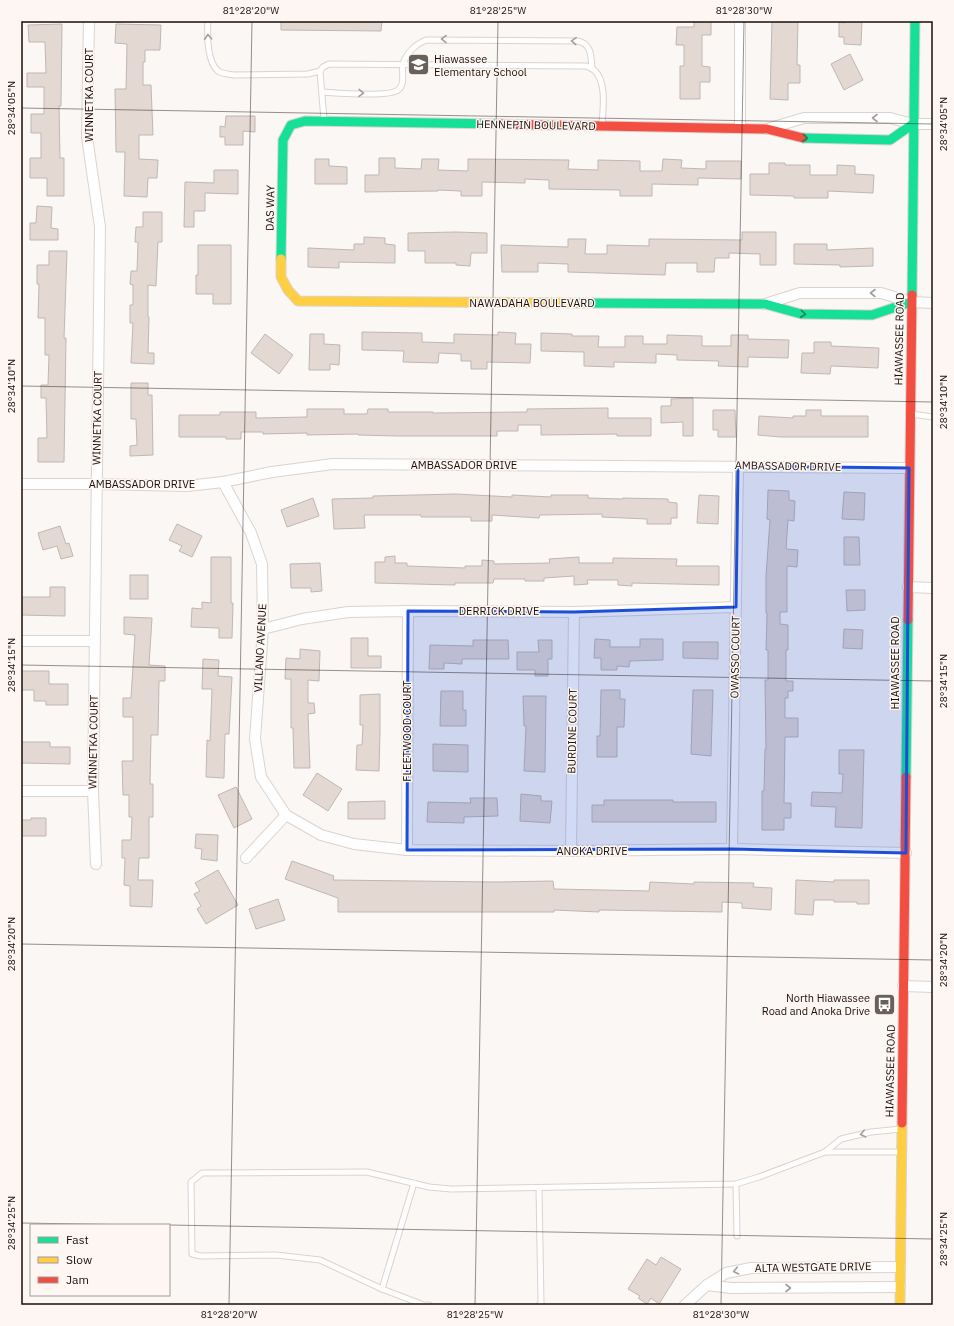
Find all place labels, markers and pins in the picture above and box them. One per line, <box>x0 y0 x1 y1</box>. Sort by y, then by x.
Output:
school or university icon: Hiawassee Elementary School <box>406 52 432 78</box>
place label: Hiawassee Elementary School <box>434 52 527 79</box>
place label: North Hiawassee Road and Anoka Drive <box>762 991 870 1018</box>
bus stop icon: North Hiawassee Road and Anoka Drive <box>872 991 898 1017</box>

